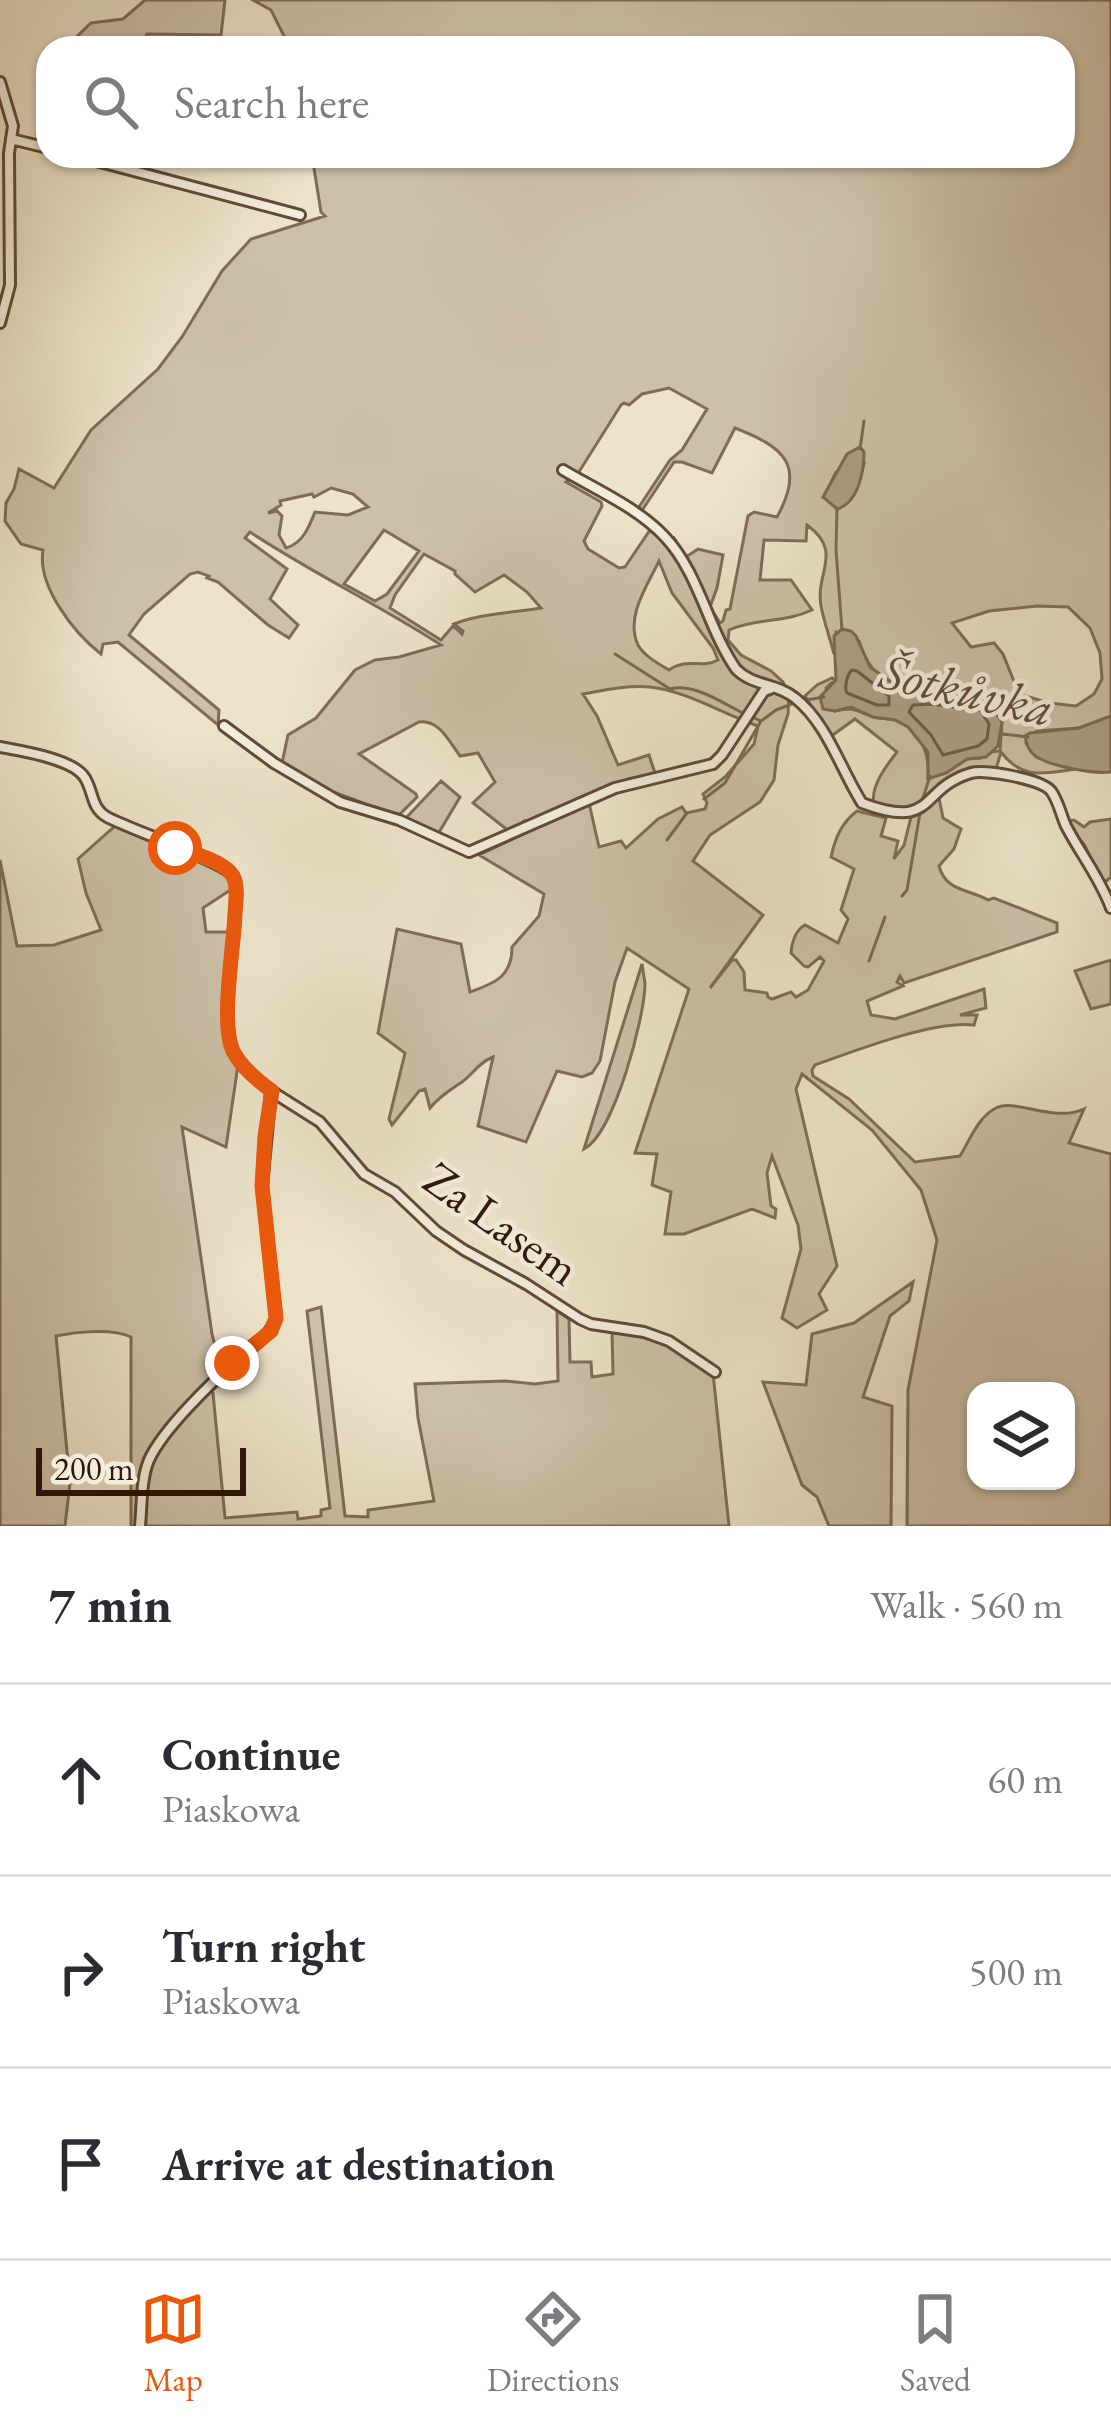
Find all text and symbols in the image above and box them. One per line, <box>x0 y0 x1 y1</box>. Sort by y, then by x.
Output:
search box <box>36 36 1075 168</box>
icon: search <box>78 69 144 135</box>
text: Search here <box>174 73 369 131</box>
water label: Šotkůvka <box>873 637 1060 741</box>
route start <box>148 821 202 875</box>
street label: Za Lasem <box>412 1147 592 1299</box>
route end <box>205 1336 259 1390</box>
map controls <box>967 1382 1075 1490</box>
button: layers <box>967 1382 1075 1490</box>
scale bar <box>36 1442 246 1495</box>
text: 200 m <box>54 1447 134 1490</box>
text: 7 min <box>48 1571 172 1637</box>
text: Walk · 560 m <box>870 1579 1063 1630</box>
text: Continue <box>162 1725 340 1783</box>
icon: ahead <box>48 1747 114 1813</box>
text: 60 m <box>987 1754 1063 1805</box>
text: Piaskowa <box>162 1783 300 1834</box>
text: Turn right <box>162 1917 365 1975</box>
icon: right <box>48 1939 114 2005</box>
text: 500 m <box>969 1946 1063 1997</box>
text: Piaskowa <box>162 1975 300 2026</box>
icon: arrive <box>48 2131 114 2197</box>
text: Arrive at destination <box>162 2135 555 2193</box>
tab: Map <box>140 2286 206 2401</box>
tab: Directions <box>487 2286 620 2401</box>
tab: Saved <box>900 2286 971 2401</box>

